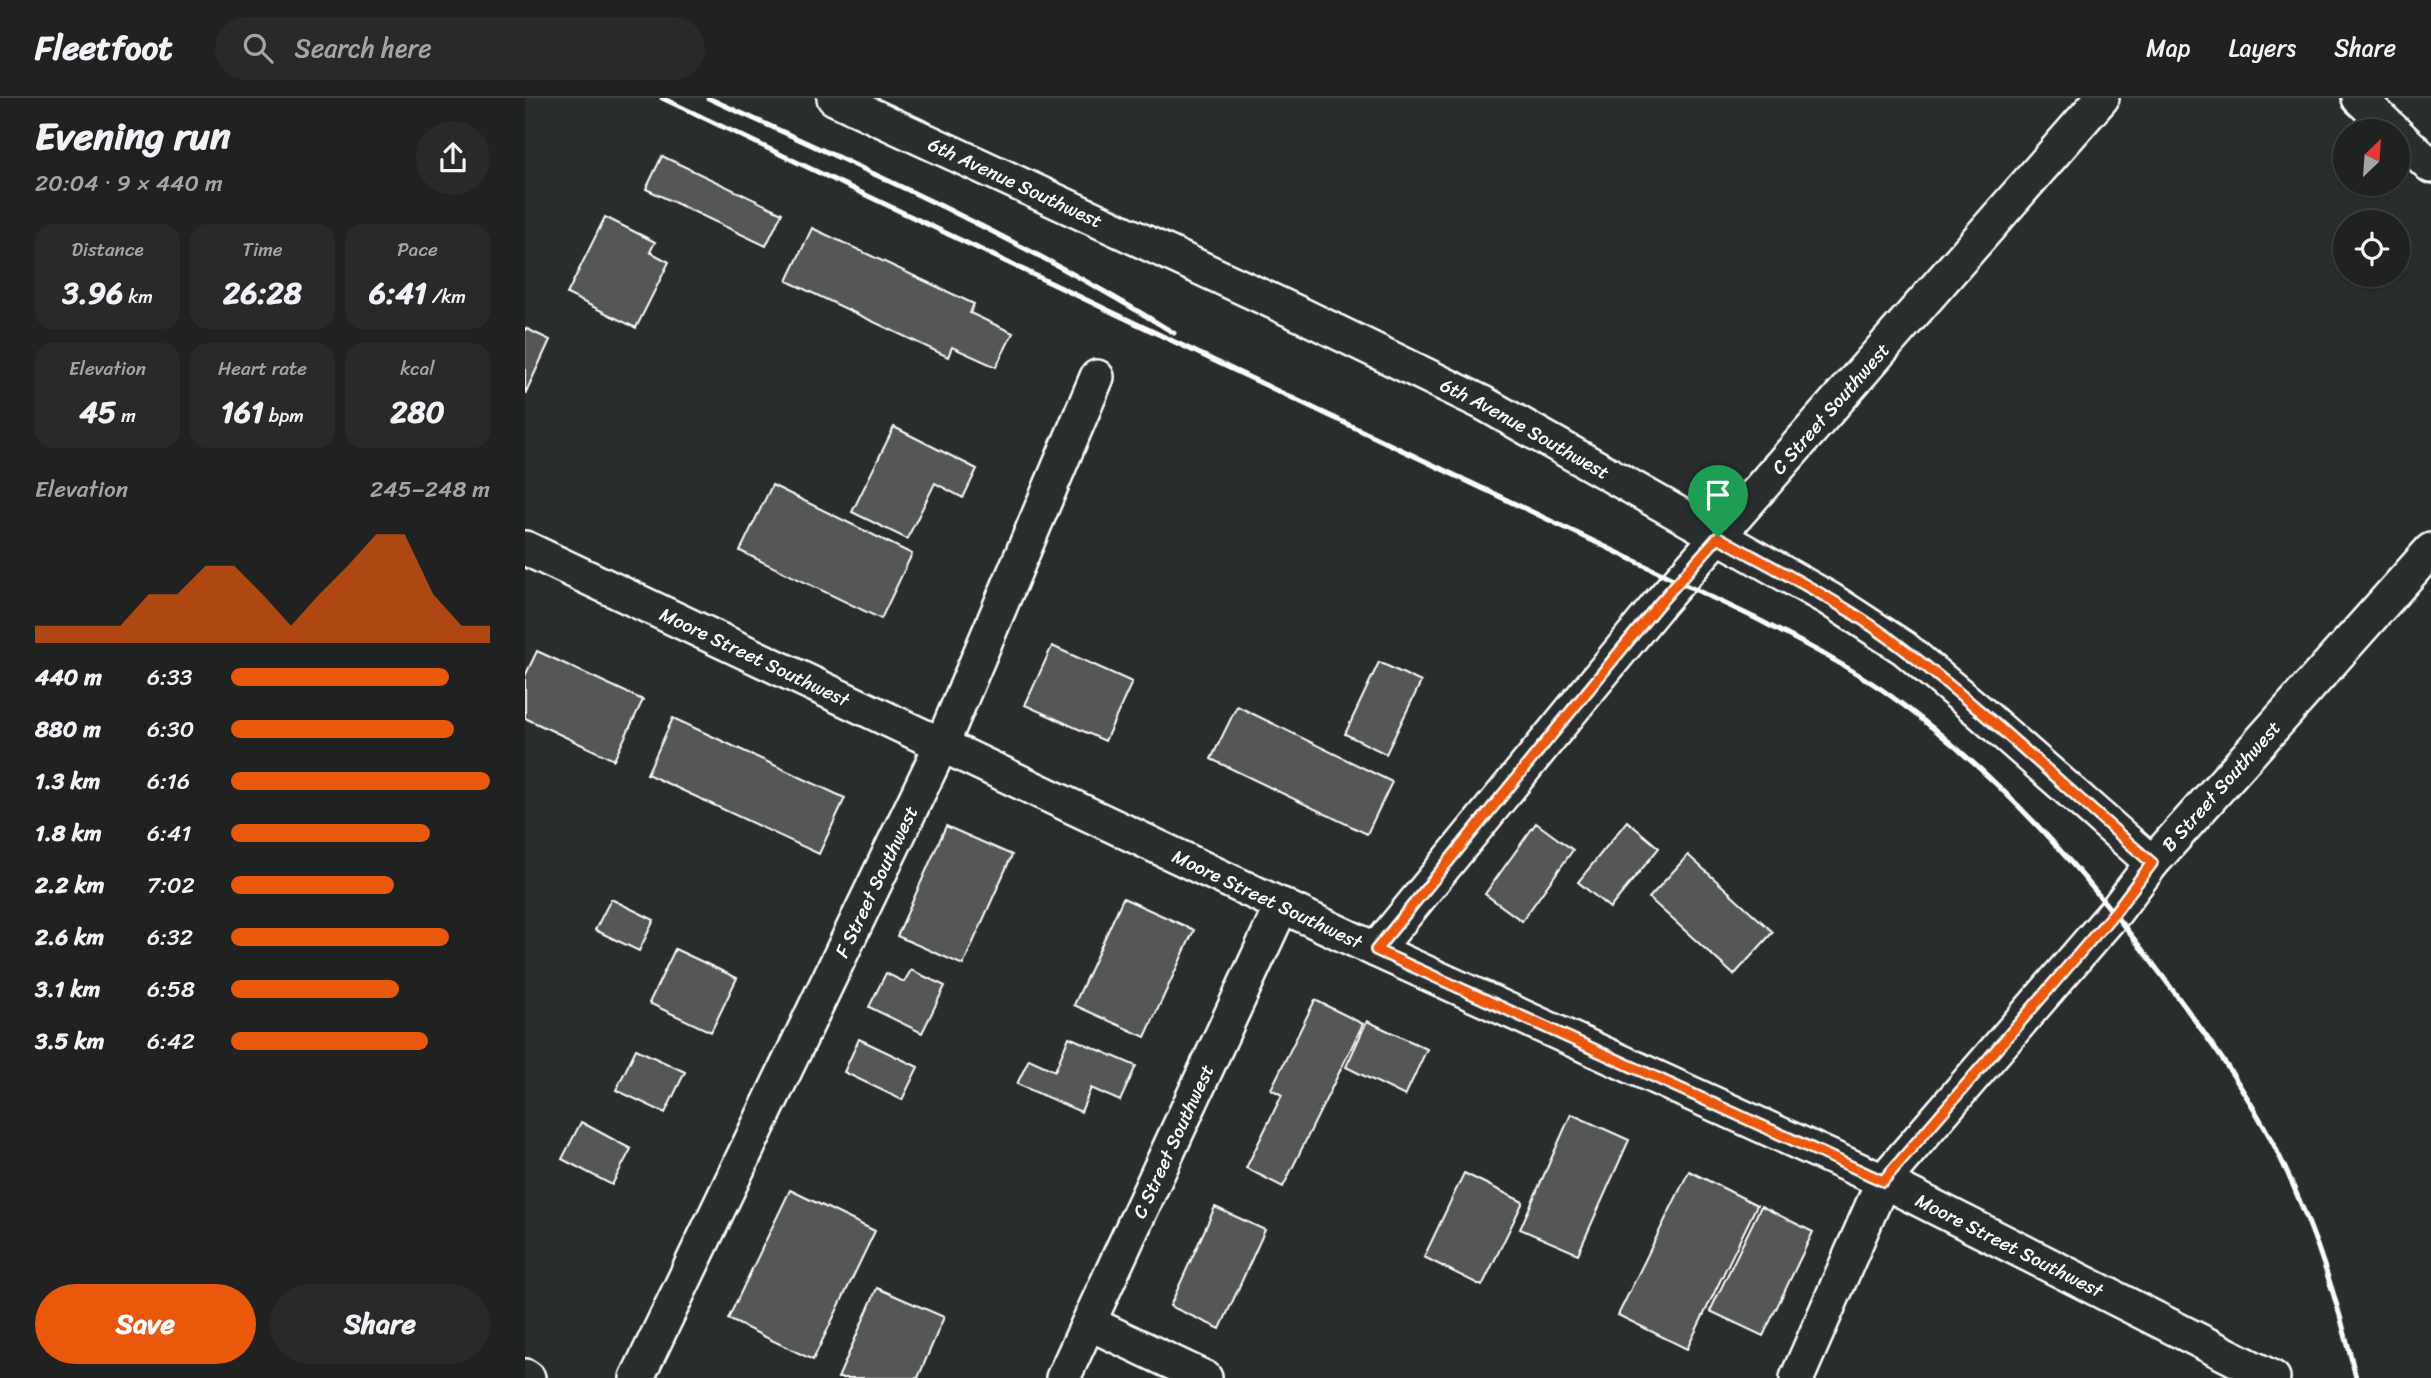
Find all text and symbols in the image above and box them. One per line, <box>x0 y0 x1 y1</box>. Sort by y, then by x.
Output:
search box <box>215 17 705 80</box>
text: Fleetfoot <box>35 19 173 77</box>
text: Search here <box>295 25 432 71</box>
text: Map <box>2146 27 2191 69</box>
text: Layers <box>2229 27 2296 69</box>
text: Share <box>2334 27 2396 69</box>
icon: search <box>239 29 277 67</box>
text: Evening run <box>35 103 231 170</box>
north arrow <box>2333 119 2410 196</box>
map controls <box>2333 119 2410 287</box>
button: share <box>416 121 490 195</box>
street label: 6th Avenue Southwest <box>923 127 1108 237</box>
text: 20:04 · 9 × 440 m <box>35 163 223 204</box>
button: locate <box>2333 210 2410 287</box>
text: Distance <box>71 233 144 266</box>
text: Time <box>242 233 283 266</box>
text: Pace <box>397 233 438 266</box>
text: 3.96 <box>62 266 123 320</box>
text: 26:28 <box>223 266 302 320</box>
text: 6:41 <box>369 266 427 320</box>
text: km <box>123 280 153 313</box>
text: /km <box>427 280 466 313</box>
street label: C Street Southwest <box>1763 335 1898 482</box>
text: Elevation <box>69 352 146 385</box>
text: Heart rate <box>218 352 307 385</box>
text: kcal <box>400 352 435 385</box>
street label: 6th Avenue Southwest <box>1435 368 1616 488</box>
text: 45 <box>79 385 116 439</box>
text: 161 <box>221 385 264 439</box>
text: 280 <box>390 385 445 439</box>
text: m <box>116 399 136 432</box>
text: bpm <box>264 399 304 432</box>
pin <box>1688 465 1748 537</box>
text: Elevation <box>35 469 128 510</box>
text: 245–248 m <box>370 469 490 510</box>
icon: arrive <box>1699 476 1737 514</box>
street label: Moore Street Southwest <box>654 597 856 716</box>
text: 440 m <box>35 657 102 698</box>
text: 6:33 <box>147 657 192 698</box>
text: 880 m <box>35 709 101 750</box>
text: 6:30 <box>147 709 194 750</box>
street label: B Street Southwest <box>2153 712 2289 859</box>
text: 1.3 km <box>35 761 100 802</box>
text: 6:16 <box>147 761 190 802</box>
street label: F Street Southwest <box>825 800 927 963</box>
text: 1.8 km <box>35 813 102 854</box>
text: 6:41 <box>147 813 191 854</box>
street label: Moore Street Southwest <box>1167 840 1369 958</box>
text: 2.2 km <box>35 865 104 906</box>
text: 7:02 <box>147 865 195 906</box>
text: 2.6 km <box>35 917 104 958</box>
text: 6:32 <box>147 917 193 958</box>
text: 3.1 km <box>35 969 100 1010</box>
text: 6:58 <box>147 969 195 1010</box>
text: 3.5 km <box>35 1021 104 1062</box>
text: 6:42 <box>147 1021 195 1062</box>
street label: C Street Southwest <box>1123 1059 1223 1224</box>
street label: Moore Street Southwest <box>1910 1184 2110 1307</box>
button: Save <box>35 1284 256 1364</box>
button: Share <box>270 1284 490 1364</box>

